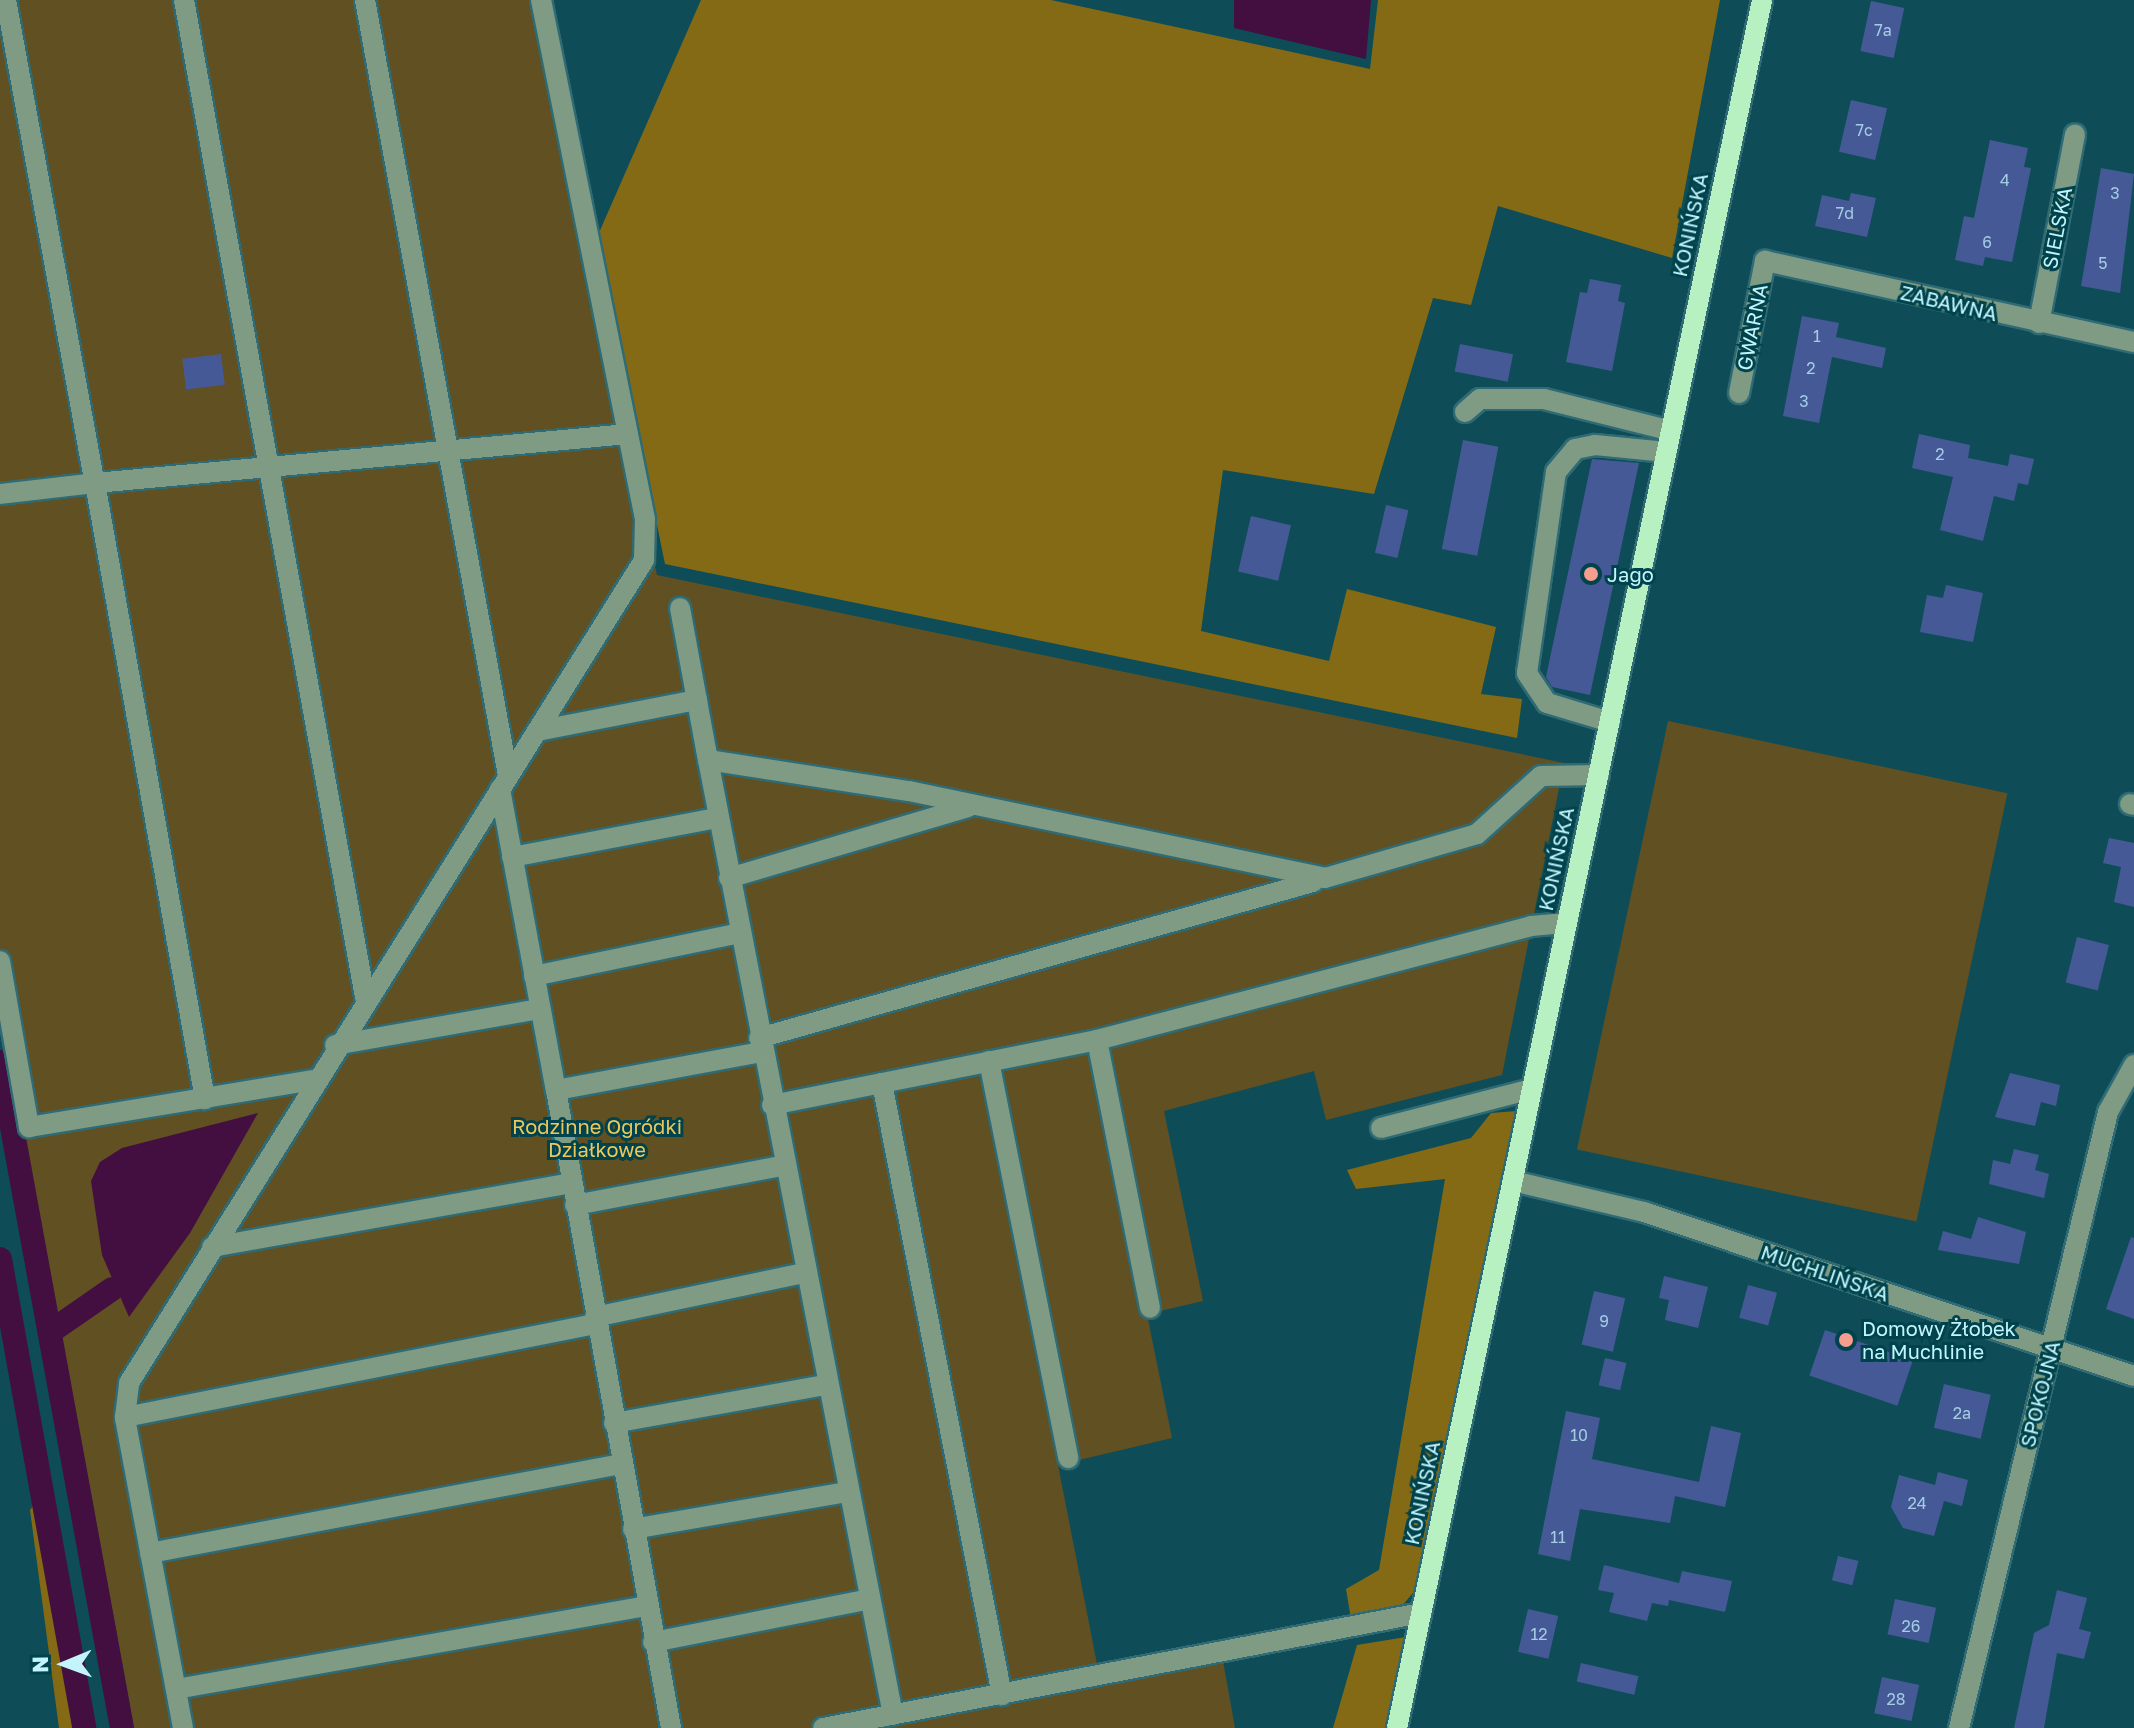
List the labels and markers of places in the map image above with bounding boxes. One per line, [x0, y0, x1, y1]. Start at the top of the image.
place label: Jago [1607, 562, 1654, 586]
marker: Jago [1582, 565, 1600, 583]
place label: Domowy Żłobek na Muchlinie [1862, 1316, 2016, 1363]
marker: Domowy Żłobek na Muchlinie [1837, 1331, 1855, 1349]

